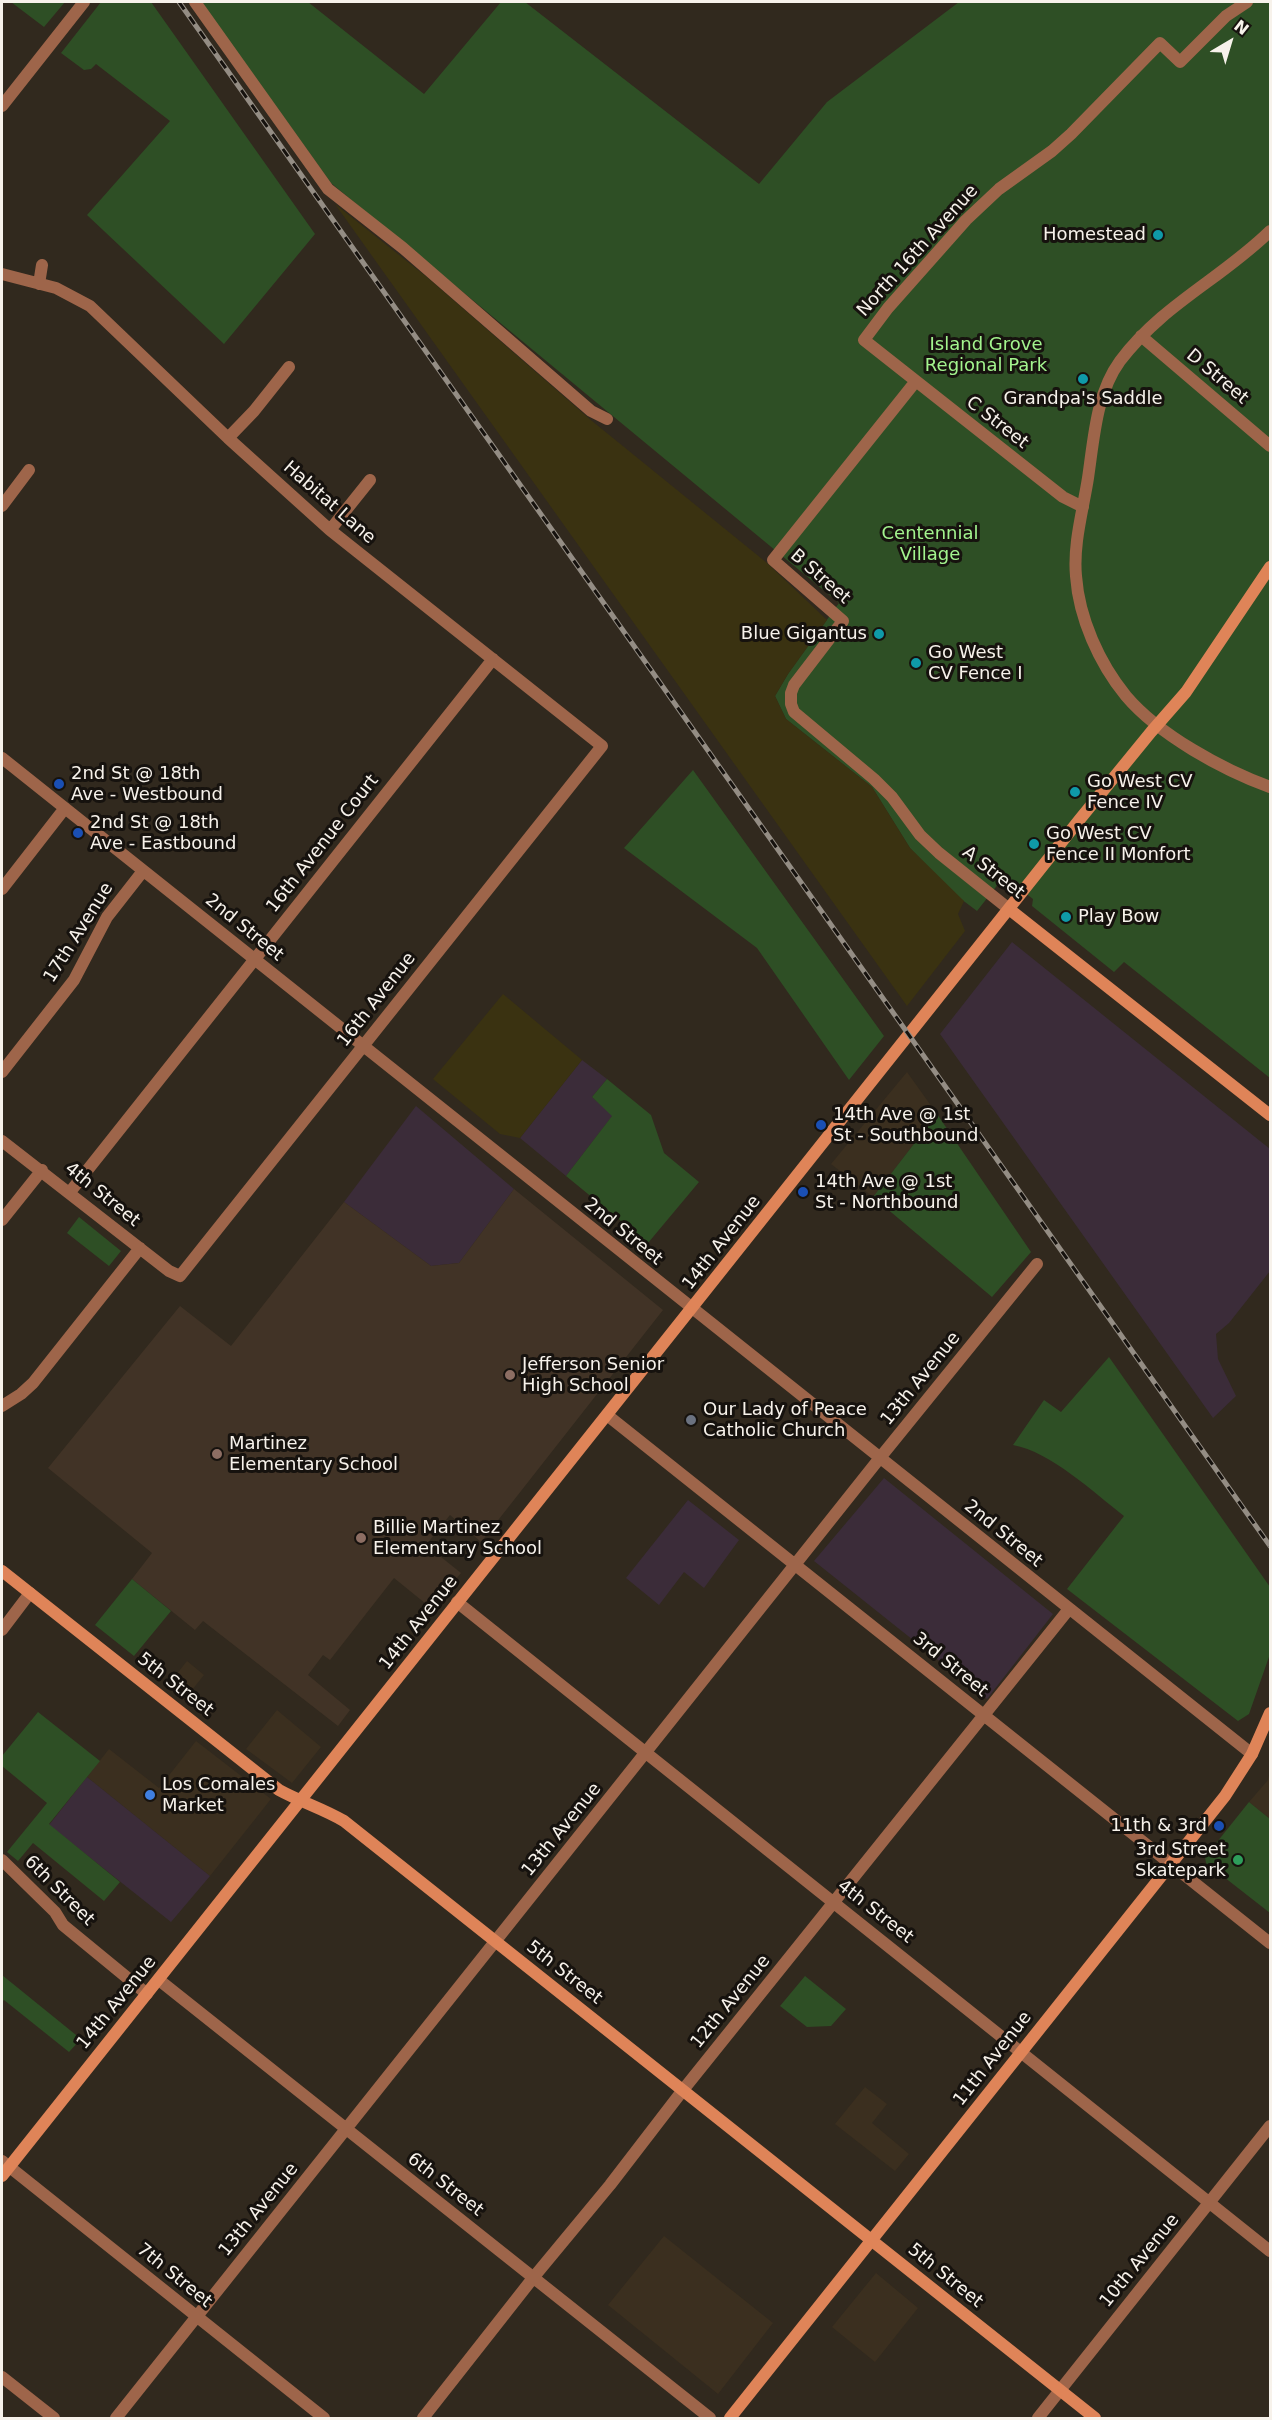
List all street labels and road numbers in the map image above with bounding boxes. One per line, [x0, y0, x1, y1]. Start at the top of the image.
street label: North 16th Avenue [853, 181, 983, 321]
street label: D Street [1182, 345, 1252, 409]
street label: C Street [962, 392, 1032, 454]
street label: Habitat Lane [278, 457, 380, 549]
street label: B Street [785, 545, 855, 609]
street label: 16th Avenue Court [262, 771, 384, 917]
street label: A Street [958, 842, 1028, 904]
street label: 17th Avenue [40, 879, 118, 987]
street label: 2nd Street [200, 890, 288, 966]
street label: 16th Avenue [333, 948, 421, 1052]
street label: 4th Street [60, 1158, 144, 1232]
street label: 14th Avenue [678, 1191, 766, 1295]
street label: 2nd Street [579, 1194, 667, 1270]
street label: 13th Avenue [877, 1328, 965, 1430]
street label: 2nd Street [959, 1496, 1047, 1572]
street label: 14th Avenue [375, 1571, 463, 1675]
street label: 3rd Street [908, 1628, 992, 1702]
street label: 5th Street [133, 1649, 217, 1721]
street label: 13th Avenue [518, 1779, 606, 1881]
street label: 6th Street [19, 1851, 99, 1931]
street label: 4th Street [833, 1876, 917, 1948]
street label: 5th Street [522, 1937, 606, 2009]
street label: 12th Avenue [687, 1951, 775, 2053]
street label: 14th Avenue [73, 1952, 161, 2054]
street label: 11th Avenue [949, 2007, 1037, 2111]
street label: 6th Street [403, 2149, 487, 2221]
street label: 13th Avenue [215, 2159, 303, 2261]
street label: 10th Avenue [1096, 2210, 1184, 2312]
street label: 7th Street [132, 2239, 216, 2313]
street label: 5th Street [903, 2239, 987, 2313]

